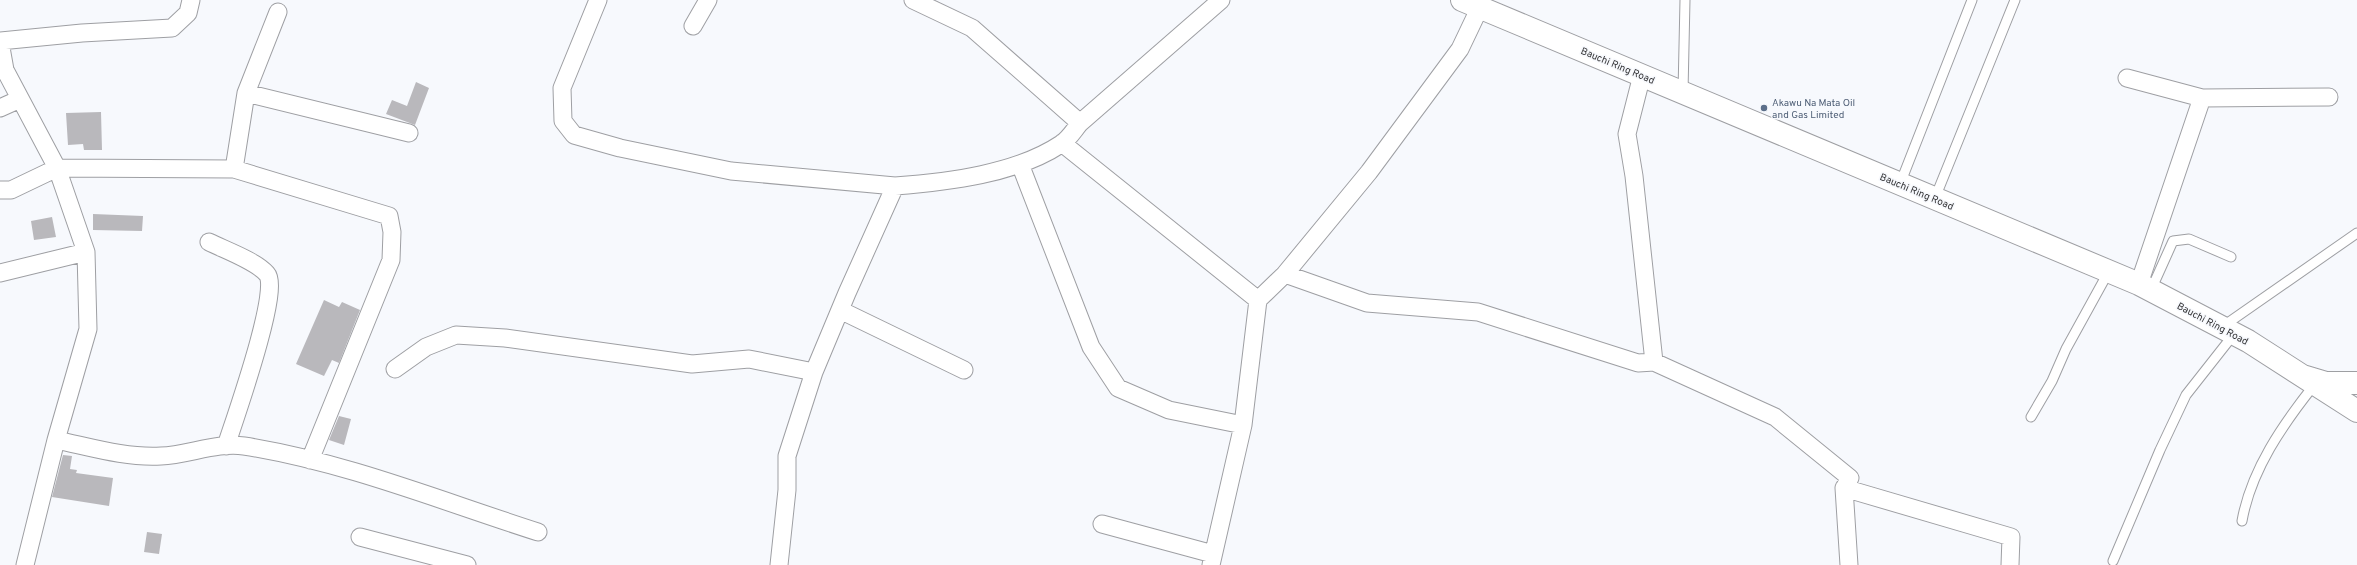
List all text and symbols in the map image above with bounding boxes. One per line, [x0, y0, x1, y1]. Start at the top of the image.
street label: Bauchi Ring Road [1578, 45, 1656, 88]
place label: Akawu Na Mata Oil and Gas Limited [1772, 97, 1855, 122]
marker: Akawu Na Mata Oil and Gas Limited [1759, 103, 1769, 113]
street label: Bauchi Ring Road [1877, 171, 1955, 214]
street label: Bauchi Ring Road [2174, 300, 2250, 349]

